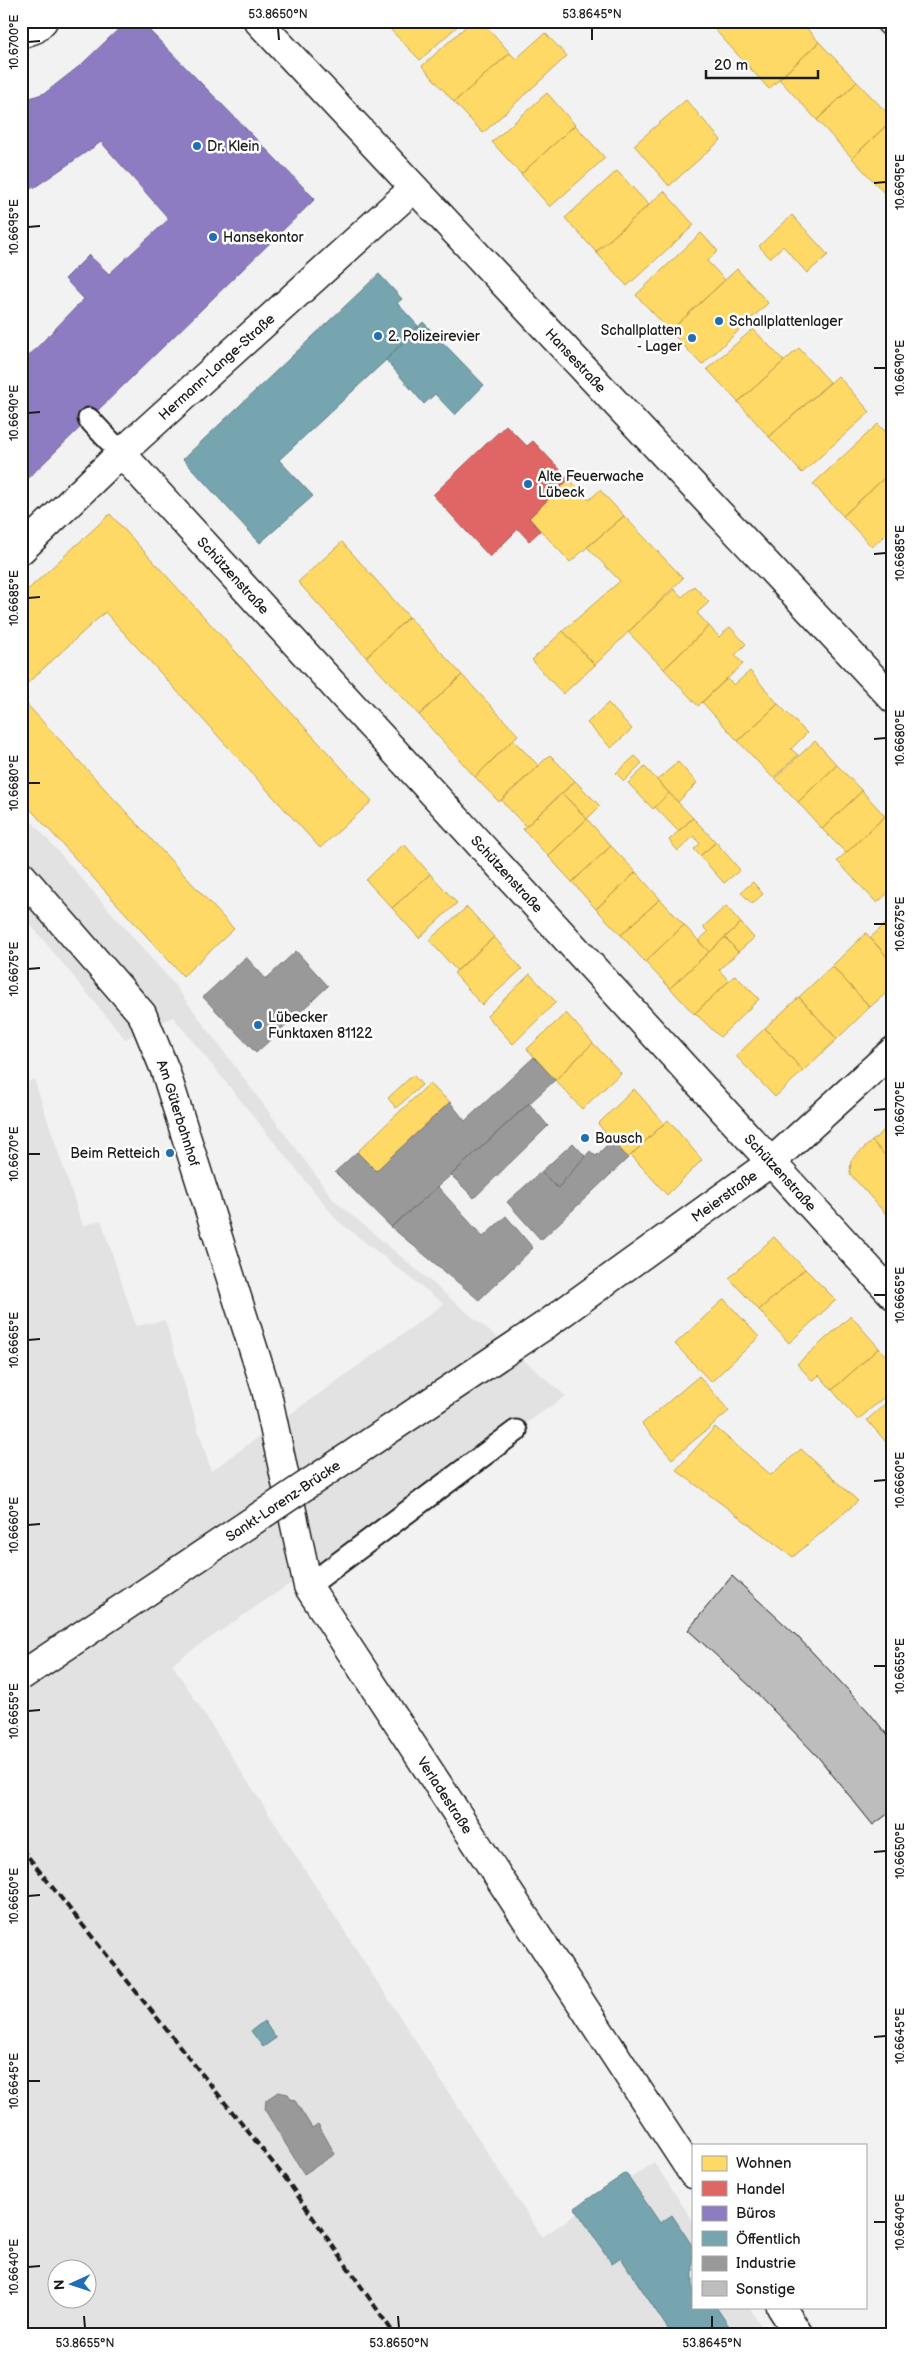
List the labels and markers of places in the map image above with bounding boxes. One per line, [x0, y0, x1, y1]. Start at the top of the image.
place label: Dr. Klein [207, 138, 260, 155]
marker: Dr. Klein [191, 140, 203, 152]
place label: Hansekontor [223, 229, 305, 246]
marker: Hansekontor [207, 231, 219, 243]
place label: Schallplattenlager [729, 313, 844, 330]
marker: Schallplattenlager [713, 315, 725, 327]
place label: Schallplatten - Lager [601, 322, 683, 355]
place label: 2. Polizeirevier [388, 328, 481, 345]
marker: 2. Polizeirevier [372, 330, 384, 342]
marker: Schallplatten - Lager [686, 332, 698, 344]
place label: Alte Feuerwache Lübeck [538, 468, 644, 501]
marker: Alte Feuerwache Lübeck [522, 478, 534, 490]
place label: Lübecker Funktaxen 81122 [268, 1009, 373, 1042]
marker: Lübecker Funktaxen 81122 [252, 1019, 264, 1031]
place label: Bausch [595, 1130, 643, 1147]
marker: Bausch [579, 1132, 591, 1144]
place label: Beim Retteich [70, 1145, 160, 1162]
marker: Beim Retteich [164, 1147, 176, 1159]

